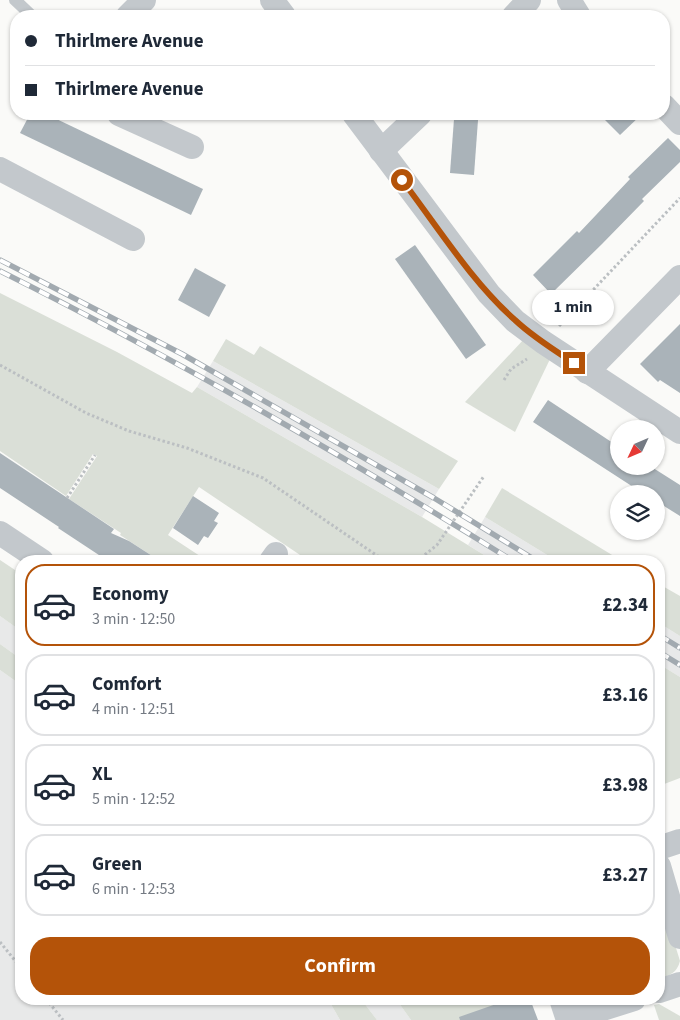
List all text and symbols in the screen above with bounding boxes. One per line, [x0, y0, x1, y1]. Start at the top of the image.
text: Thirlmere Avenue [55, 28, 204, 55]
text: Thirlmere Avenue [55, 76, 204, 103]
route start [391, 169, 413, 191]
callout: 1 min [533, 290, 615, 326]
text: 1 min [554, 296, 592, 318]
route end [563, 352, 585, 374]
north arrow [610, 420, 665, 475]
map controls [610, 420, 665, 540]
button: layers [610, 485, 665, 540]
text: Economy [92, 581, 169, 608]
icon: car [32, 583, 77, 628]
text: £2.34 [602, 592, 648, 619]
text: 3 min · 12:50 [92, 608, 175, 630]
text: Comfort [92, 671, 162, 698]
icon: car [32, 673, 77, 718]
text: £3.16 [602, 682, 648, 709]
text: 4 min · 12:51 [92, 698, 175, 720]
text: XL [92, 761, 113, 788]
icon: car [32, 763, 77, 808]
text: £3.98 [602, 772, 648, 799]
text: 5 min · 12:52 [92, 788, 175, 810]
text: Green [92, 851, 142, 878]
icon: car [32, 853, 77, 898]
text: £3.27 [602, 862, 648, 889]
text: 6 min · 12:53 [92, 878, 175, 900]
button: Confirm [30, 937, 650, 995]

